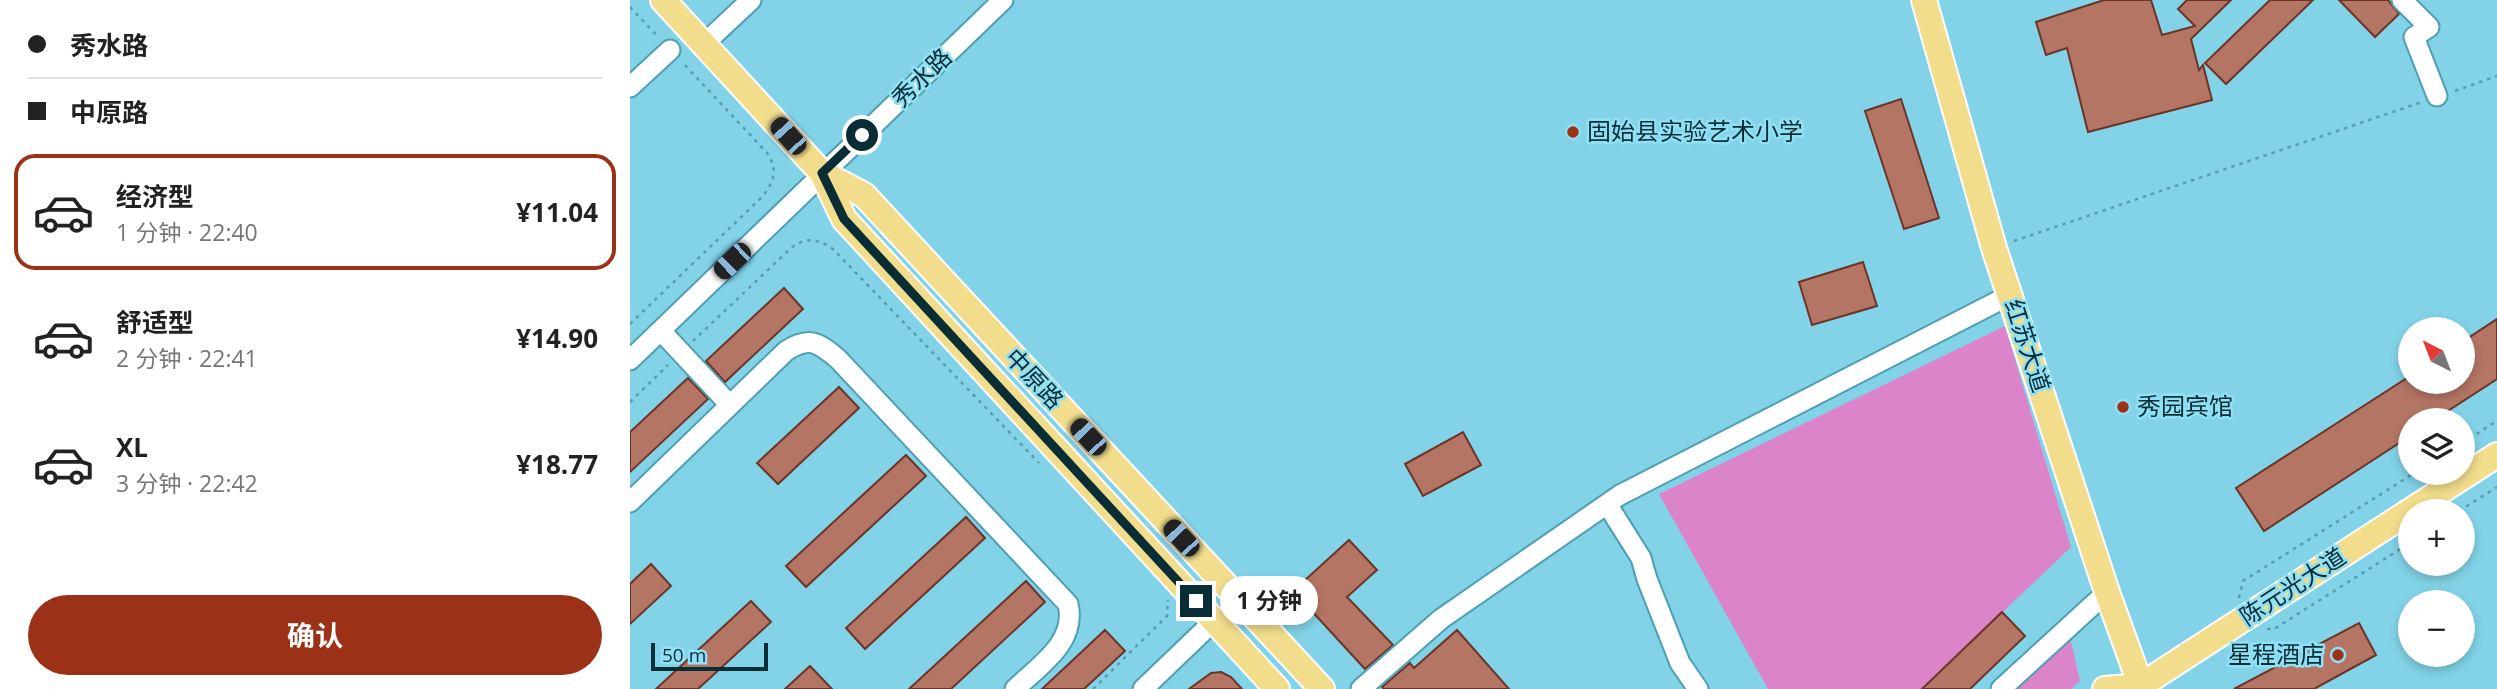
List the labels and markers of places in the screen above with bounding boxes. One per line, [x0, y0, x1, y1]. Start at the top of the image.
place label: 固始县实验艺术小学 [1587, 114, 1803, 147]
marker: 固始县实验艺术小学 [1565, 124, 1581, 140]
place label: 秀园宾馆 [2137, 389, 2233, 422]
marker: 秀园宾馆 [2115, 399, 2131, 415]
place label: 星程酒店 [2228, 637, 2324, 670]
marker: 星程酒店 [2330, 647, 2346, 663]

